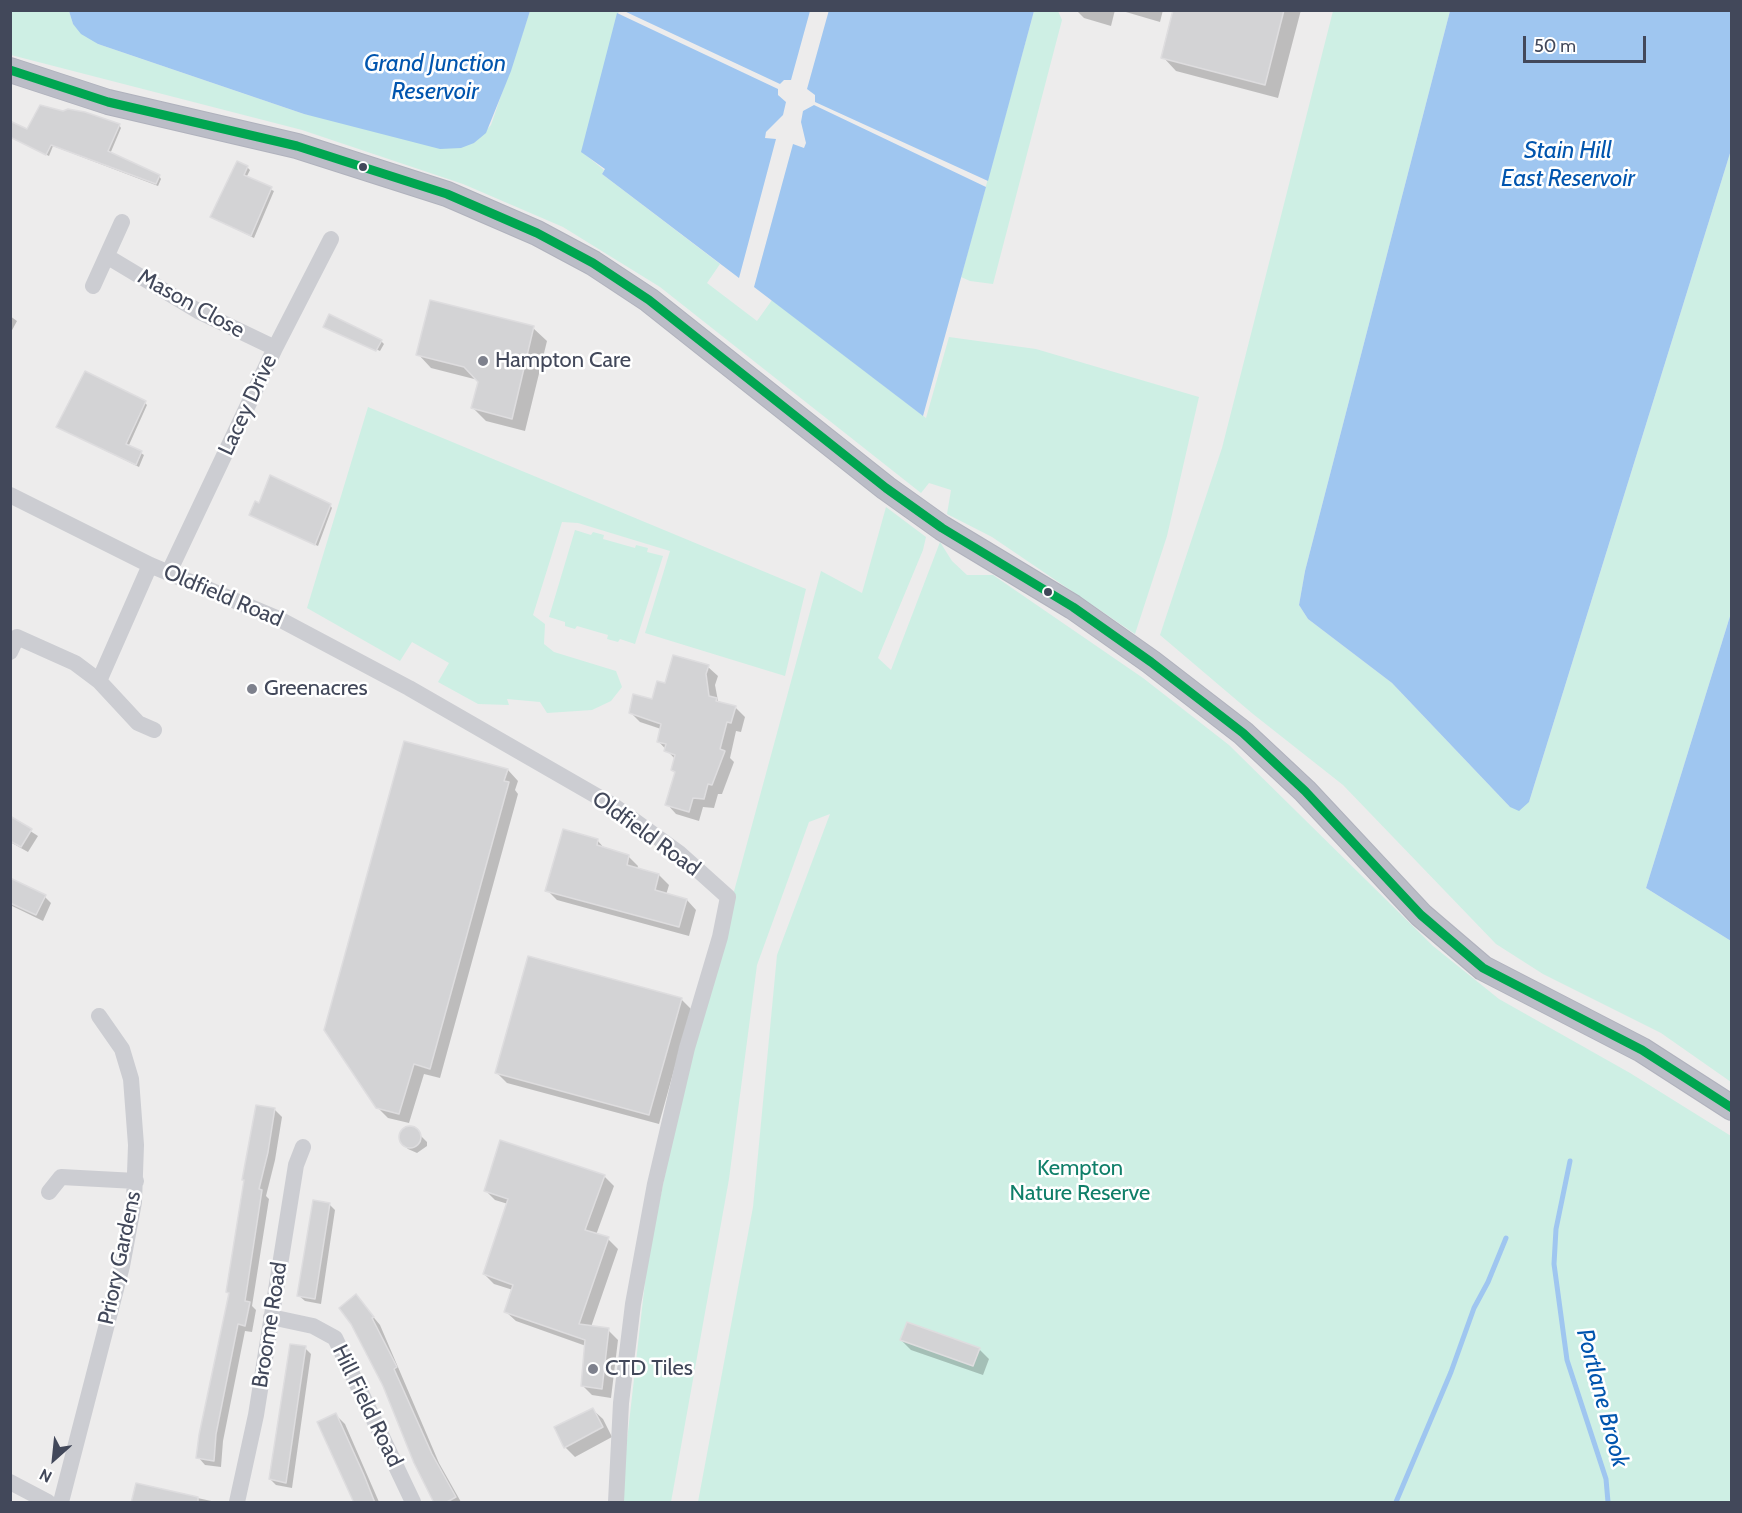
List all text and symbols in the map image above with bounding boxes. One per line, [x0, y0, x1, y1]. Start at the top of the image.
scale bar [1526, 24, 1649, 62]
text: 50 m [1534, 35, 1576, 57]
water label: Grand Junction Reservoir [364, 50, 506, 106]
water label: Stain Hill East Reservoir [1501, 137, 1635, 193]
unlabelled marker [357, 161, 369, 173]
street label: Mason Close [133, 264, 249, 344]
place label: Hampton Care [495, 348, 631, 374]
street label: Lacey Drive [213, 350, 283, 460]
marker: Hampton Care [476, 354, 490, 368]
street label: Oldfield Road [159, 559, 287, 633]
unlabelled marker [1042, 586, 1054, 598]
place label: Greenacres [264, 676, 368, 702]
marker: Greenacres [245, 682, 259, 696]
street label: Oldfield Road [587, 786, 705, 882]
park label: Kempton Nature Reserve [1010, 1156, 1150, 1208]
street label: Priory Gardens [93, 1189, 147, 1327]
street label: Broome Road [247, 1260, 293, 1390]
water label: Portlane Brook [1570, 1326, 1634, 1470]
street label: Hill Field Road [326, 1341, 408, 1471]
place label: CTD Tiles [605, 1356, 693, 1382]
marker: CTD Tiles [586, 1362, 600, 1376]
north arrow [24, 1429, 84, 1489]
text: N [36, 1464, 55, 1487]

